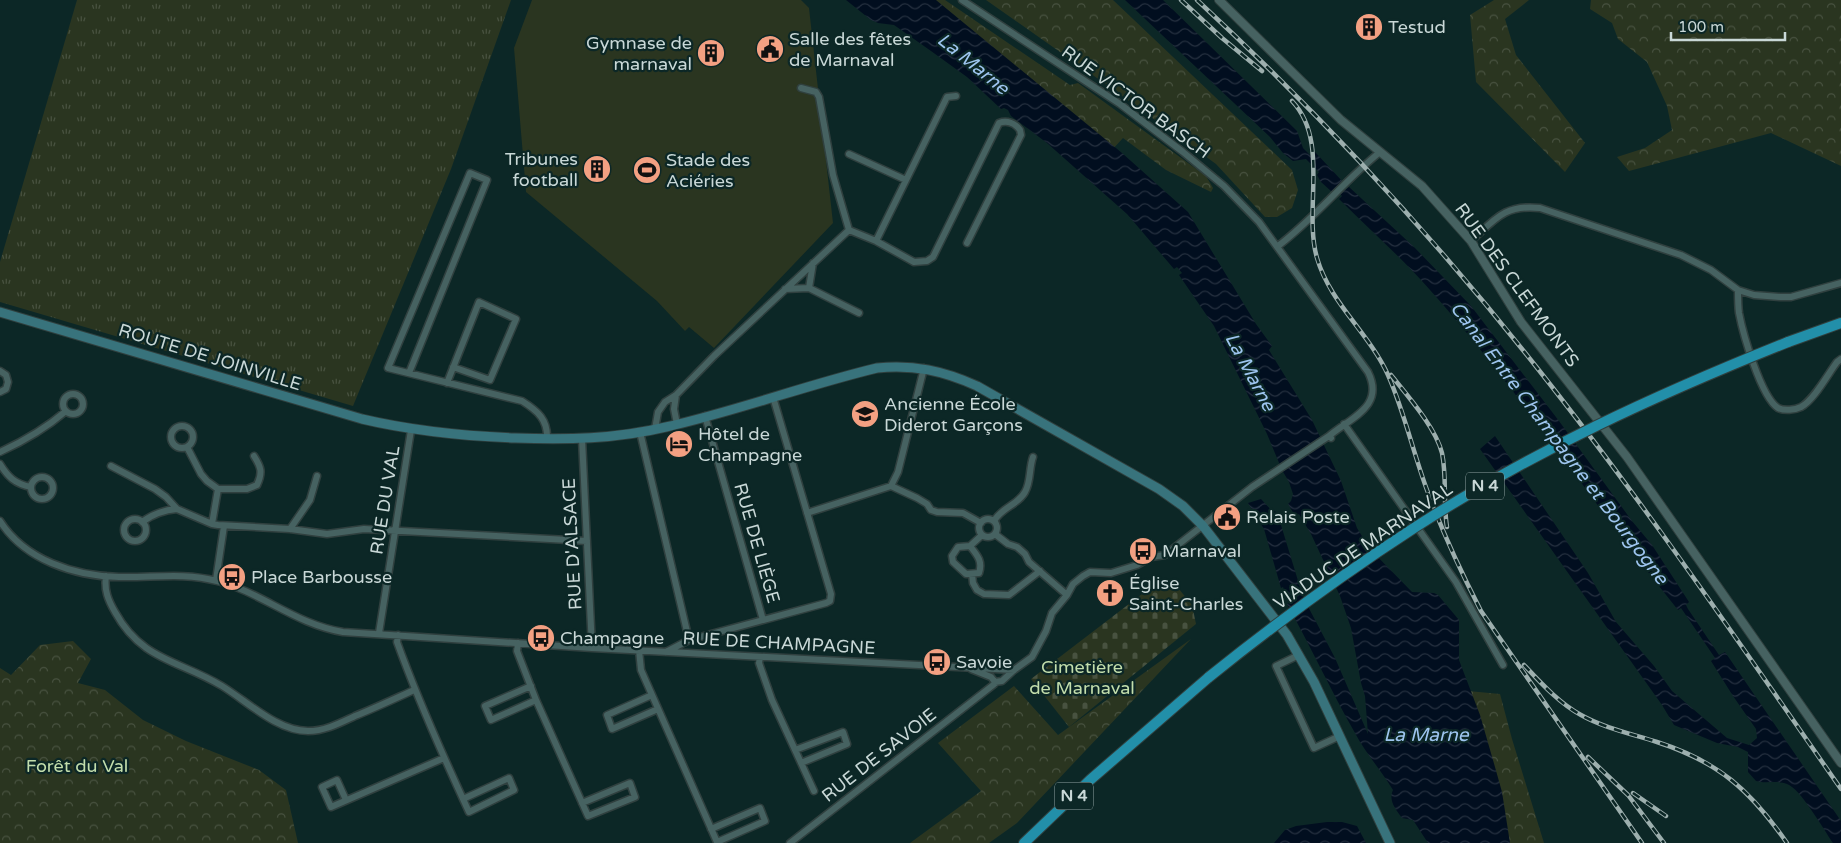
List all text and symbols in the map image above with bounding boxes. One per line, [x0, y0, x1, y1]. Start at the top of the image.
scale bar [1671, 10, 1785, 42]
building icon: Testud [1354, 12, 1384, 42]
place label: Testud [1388, 16, 1446, 38]
text: 100 m [1678, 18, 1724, 36]
place label: Salle des fêtes de Marnaval [789, 28, 911, 71]
water label: La Marne [933, 29, 1014, 100]
place label: Gymnase de marnaval [586, 32, 692, 75]
public building icon: Salle des fêtes de Marnaval [755, 34, 785, 64]
building icon: Gymnase de marnaval [696, 38, 726, 68]
street label: RUE VICTOR BASCH [1057, 41, 1215, 163]
place label: Tribunes football [505, 148, 578, 191]
place label: Stade des Aciéries [666, 149, 750, 192]
building icon: Tribunes football [582, 154, 612, 184]
sports icon: Stade des Aciéries [632, 155, 662, 185]
street label: RUE DES CLEFMONTS [1450, 199, 1584, 371]
water label: Canal Entre Champagne et Bourgogne [1446, 297, 1673, 590]
street label: ROUTE DE JOINVILLE [116, 319, 304, 395]
water label: La Marne [1220, 329, 1280, 416]
place label: Ancienne École Diderot Garçons [884, 393, 1023, 436]
school or university icon: Ancienne École Diderot Garçons [850, 399, 880, 429]
place label: Hôtel de Champagne [698, 423, 802, 466]
hotel icon: Hôtel de Champagne [664, 429, 694, 459]
street label: RUE DU VAL [366, 443, 405, 556]
road number: N 4 [1466, 472, 1504, 500]
street label: RUE D'ALSACE [558, 477, 586, 611]
street label: VIADUC DE MARNAVAL [1269, 477, 1457, 614]
street label: RUE DE LIÈGE [729, 480, 785, 606]
public building icon: Relais Poste [1212, 502, 1242, 532]
place label: Relais Poste [1246, 506, 1350, 528]
bus stop icon: Marnaval [1128, 536, 1158, 566]
place label: Marnaval [1162, 540, 1241, 562]
bus stop icon: Place Barbousse [217, 562, 247, 592]
place label: Place Barbousse [251, 566, 392, 588]
place label: Église Saint-Charles [1129, 572, 1243, 615]
church icon: Église Saint-Charles [1095, 578, 1125, 608]
bus stop icon: Champagne [526, 623, 556, 653]
place label: Champagne [560, 627, 664, 649]
street label: RUE DE CHAMPAGNE [682, 627, 876, 659]
bus stop icon: Savoie [922, 647, 952, 677]
place label: Savoie [956, 651, 1012, 673]
park label: Cimetière de Marnaval [1029, 656, 1135, 699]
street label: RUE DE SAVOIE [817, 703, 941, 807]
water label: La Marne [1383, 724, 1470, 746]
park label: Forêt du Val [26, 755, 128, 777]
road number: N 4 [1055, 782, 1093, 809]

